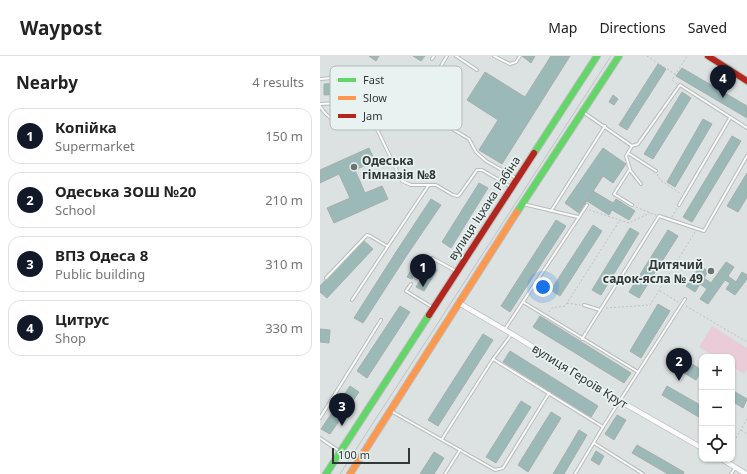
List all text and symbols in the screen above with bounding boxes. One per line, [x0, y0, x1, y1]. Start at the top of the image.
text: Waypost [20, 15, 102, 41]
text: Map [548, 18, 577, 37]
text: Directions [599, 18, 666, 37]
text: Saved [688, 18, 727, 37]
pin: 4 [710, 65, 736, 98]
legend [330, 66, 462, 130]
text: Nearby [16, 71, 78, 94]
text: Fast [363, 72, 384, 87]
text: 4 results [252, 73, 304, 91]
text: Slow [363, 90, 387, 105]
text: Jam [362, 108, 382, 123]
text: Копійка [55, 117, 117, 137]
text: 1 [26, 127, 34, 145]
text: 150 m [265, 127, 303, 145]
text: Supermarket [55, 137, 135, 155]
place label: Одеська гімназія №8 [362, 152, 436, 183]
street label: вулиця Іцхака Рабіна [444, 153, 524, 263]
marker: Одеська гімназія №8 [349, 162, 359, 172]
text: Одеська ЗОШ №20 [55, 181, 196, 201]
text: 2 [26, 191, 34, 209]
text: 210 m [265, 191, 303, 209]
text: School [55, 201, 96, 219]
text: ВПЗ Одеса 8 [55, 245, 148, 265]
pin: 1 [410, 254, 436, 287]
text: 3 [26, 255, 34, 273]
text: 310 m [265, 255, 303, 273]
place label: Дитячий садок-ясла № 49 [603, 256, 703, 287]
text: Public building [55, 265, 145, 283]
marker: Дитячий садок-ясла № 49 [706, 266, 716, 276]
your location [533, 277, 553, 297]
text: Цитрус [55, 309, 109, 329]
text: 4 [26, 319, 34, 337]
text: 330 m [265, 319, 303, 337]
text: Shop [55, 329, 86, 347]
street label: вулиця Героїв Крут [529, 340, 631, 413]
pin: 2 [666, 348, 692, 381]
map controls [699, 354, 735, 462]
button: + [699, 354, 735, 390]
button: − [699, 390, 735, 426]
pin: 3 [329, 393, 355, 426]
button: locate [699, 426, 735, 462]
scale bar [332, 446, 410, 465]
text: 100 m [338, 447, 370, 462]

